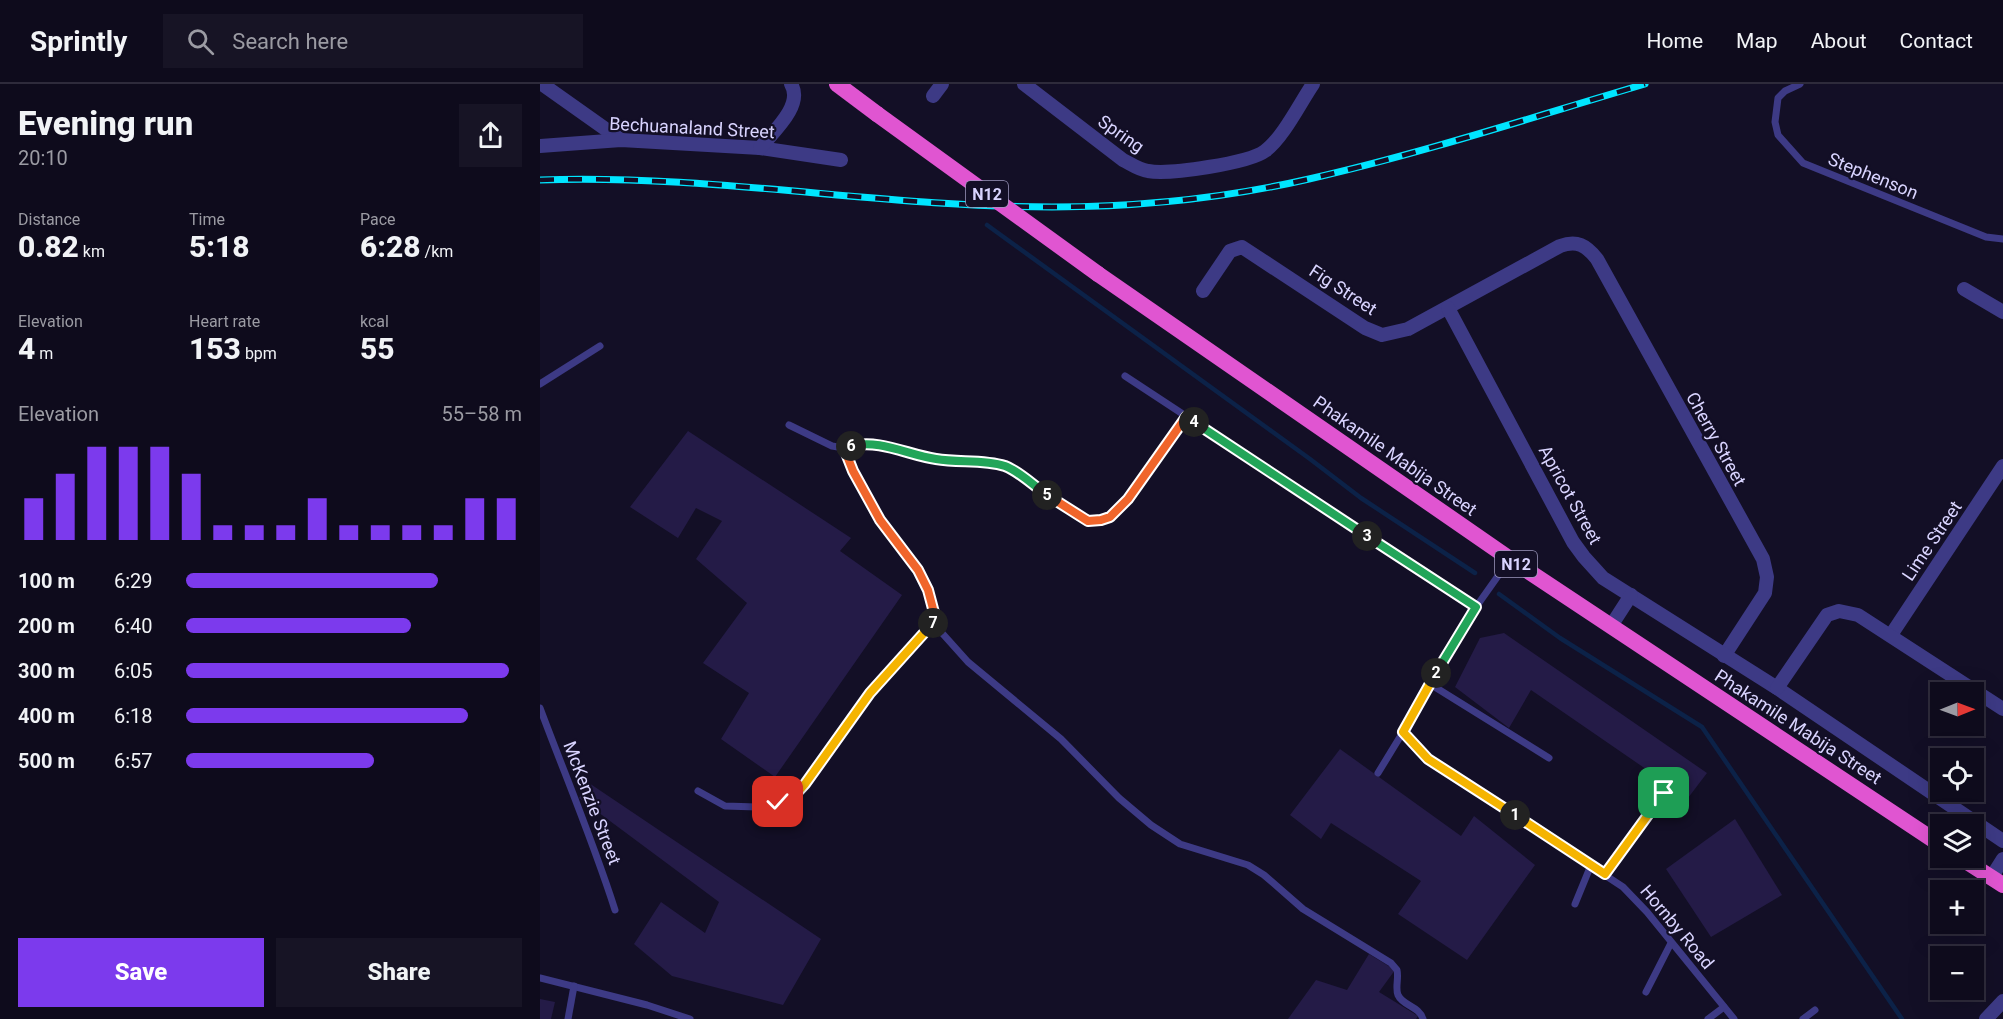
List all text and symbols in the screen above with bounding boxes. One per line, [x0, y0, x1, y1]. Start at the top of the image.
search box [163, 14, 583, 68]
text: Sprintly [30, 25, 127, 58]
icon: search [184, 25, 217, 58]
text: Search here [232, 29, 348, 54]
text: Home [1647, 29, 1703, 53]
text: Map [1736, 29, 1778, 53]
text: About [1811, 29, 1867, 53]
text: Contact [1900, 29, 1973, 53]
text: Evening run [18, 104, 193, 143]
button: share [459, 104, 522, 167]
street label: Spring [1094, 110, 1148, 157]
street label: Bechuanaland Street [609, 113, 775, 142]
text: 20:10 [18, 146, 68, 170]
street label: Stephenson [1825, 148, 1921, 203]
road number: N12 [966, 181, 1008, 207]
text: Distance [18, 210, 80, 229]
text: Time [189, 210, 225, 229]
text: Pace [360, 210, 396, 229]
text: 0.82 [18, 229, 79, 264]
text: 5:18 [189, 229, 250, 264]
text: 6:28 [360, 229, 421, 264]
text: km [79, 242, 105, 261]
text: /km [421, 242, 453, 261]
street label: Fig Street [1306, 260, 1381, 319]
text: Elevation [18, 312, 83, 331]
text: Heart rate [189, 312, 260, 331]
text: kcal [360, 312, 389, 331]
text: 4 [18, 331, 35, 366]
text: 153 [189, 331, 241, 366]
text: 55 [360, 331, 395, 366]
text: m [35, 344, 53, 363]
text: bpm [241, 344, 277, 363]
street label: Cherry Street [1682, 388, 1751, 489]
street label: Phakamile Mabija Street [1310, 391, 1481, 520]
text: Elevation [18, 402, 99, 426]
text: 55–58 m [441, 402, 522, 426]
pin: 4 [1179, 407, 1209, 437]
text: 4 [1189, 412, 1199, 431]
pin: 6 [836, 431, 866, 461]
text: 6 [846, 436, 856, 455]
street label: Apricot Street [1535, 442, 1606, 548]
pin: 5 [1032, 480, 1062, 510]
text: 5 [1042, 485, 1052, 504]
street label: Lime Street [1897, 497, 1966, 584]
pin: 3 [1352, 521, 1382, 551]
text: 3 [1362, 526, 1372, 545]
road number: N12 [1495, 551, 1537, 577]
text: 100 m [18, 569, 75, 593]
text: 6:29 [114, 569, 153, 593]
pin: 7 [918, 608, 948, 638]
text: 7 [928, 613, 938, 632]
text: 200 m [18, 614, 75, 638]
text: 6:40 [114, 614, 153, 638]
pin: 2 [1421, 658, 1451, 688]
text: 300 m [18, 659, 75, 683]
text: 6:05 [114, 659, 153, 683]
text: 2 [1431, 663, 1441, 682]
street label: Phakamile Mabija Street [1711, 665, 1886, 788]
north arrow [1930, 682, 1984, 736]
map controls [1930, 682, 1984, 1000]
text: 400 m [18, 704, 75, 728]
text: 6:18 [114, 704, 153, 728]
street label: McKenzie Street [559, 738, 626, 868]
button: locate [1930, 748, 1984, 802]
text: 500 m [18, 749, 75, 773]
text: 6:57 [114, 749, 153, 773]
pin [1638, 767, 1689, 818]
pin [752, 776, 803, 827]
icon: arrive [1647, 776, 1680, 809]
icon: check [761, 785, 794, 818]
pin: 1 [1500, 800, 1530, 830]
text: 1 [1510, 805, 1520, 824]
button: layers [1930, 814, 1984, 868]
street label: Hornby Road [1636, 880, 1719, 973]
button: + [1930, 880, 1984, 934]
button: Save [18, 938, 264, 1007]
button: Share [276, 938, 522, 1007]
button: − [1930, 946, 1984, 1000]

